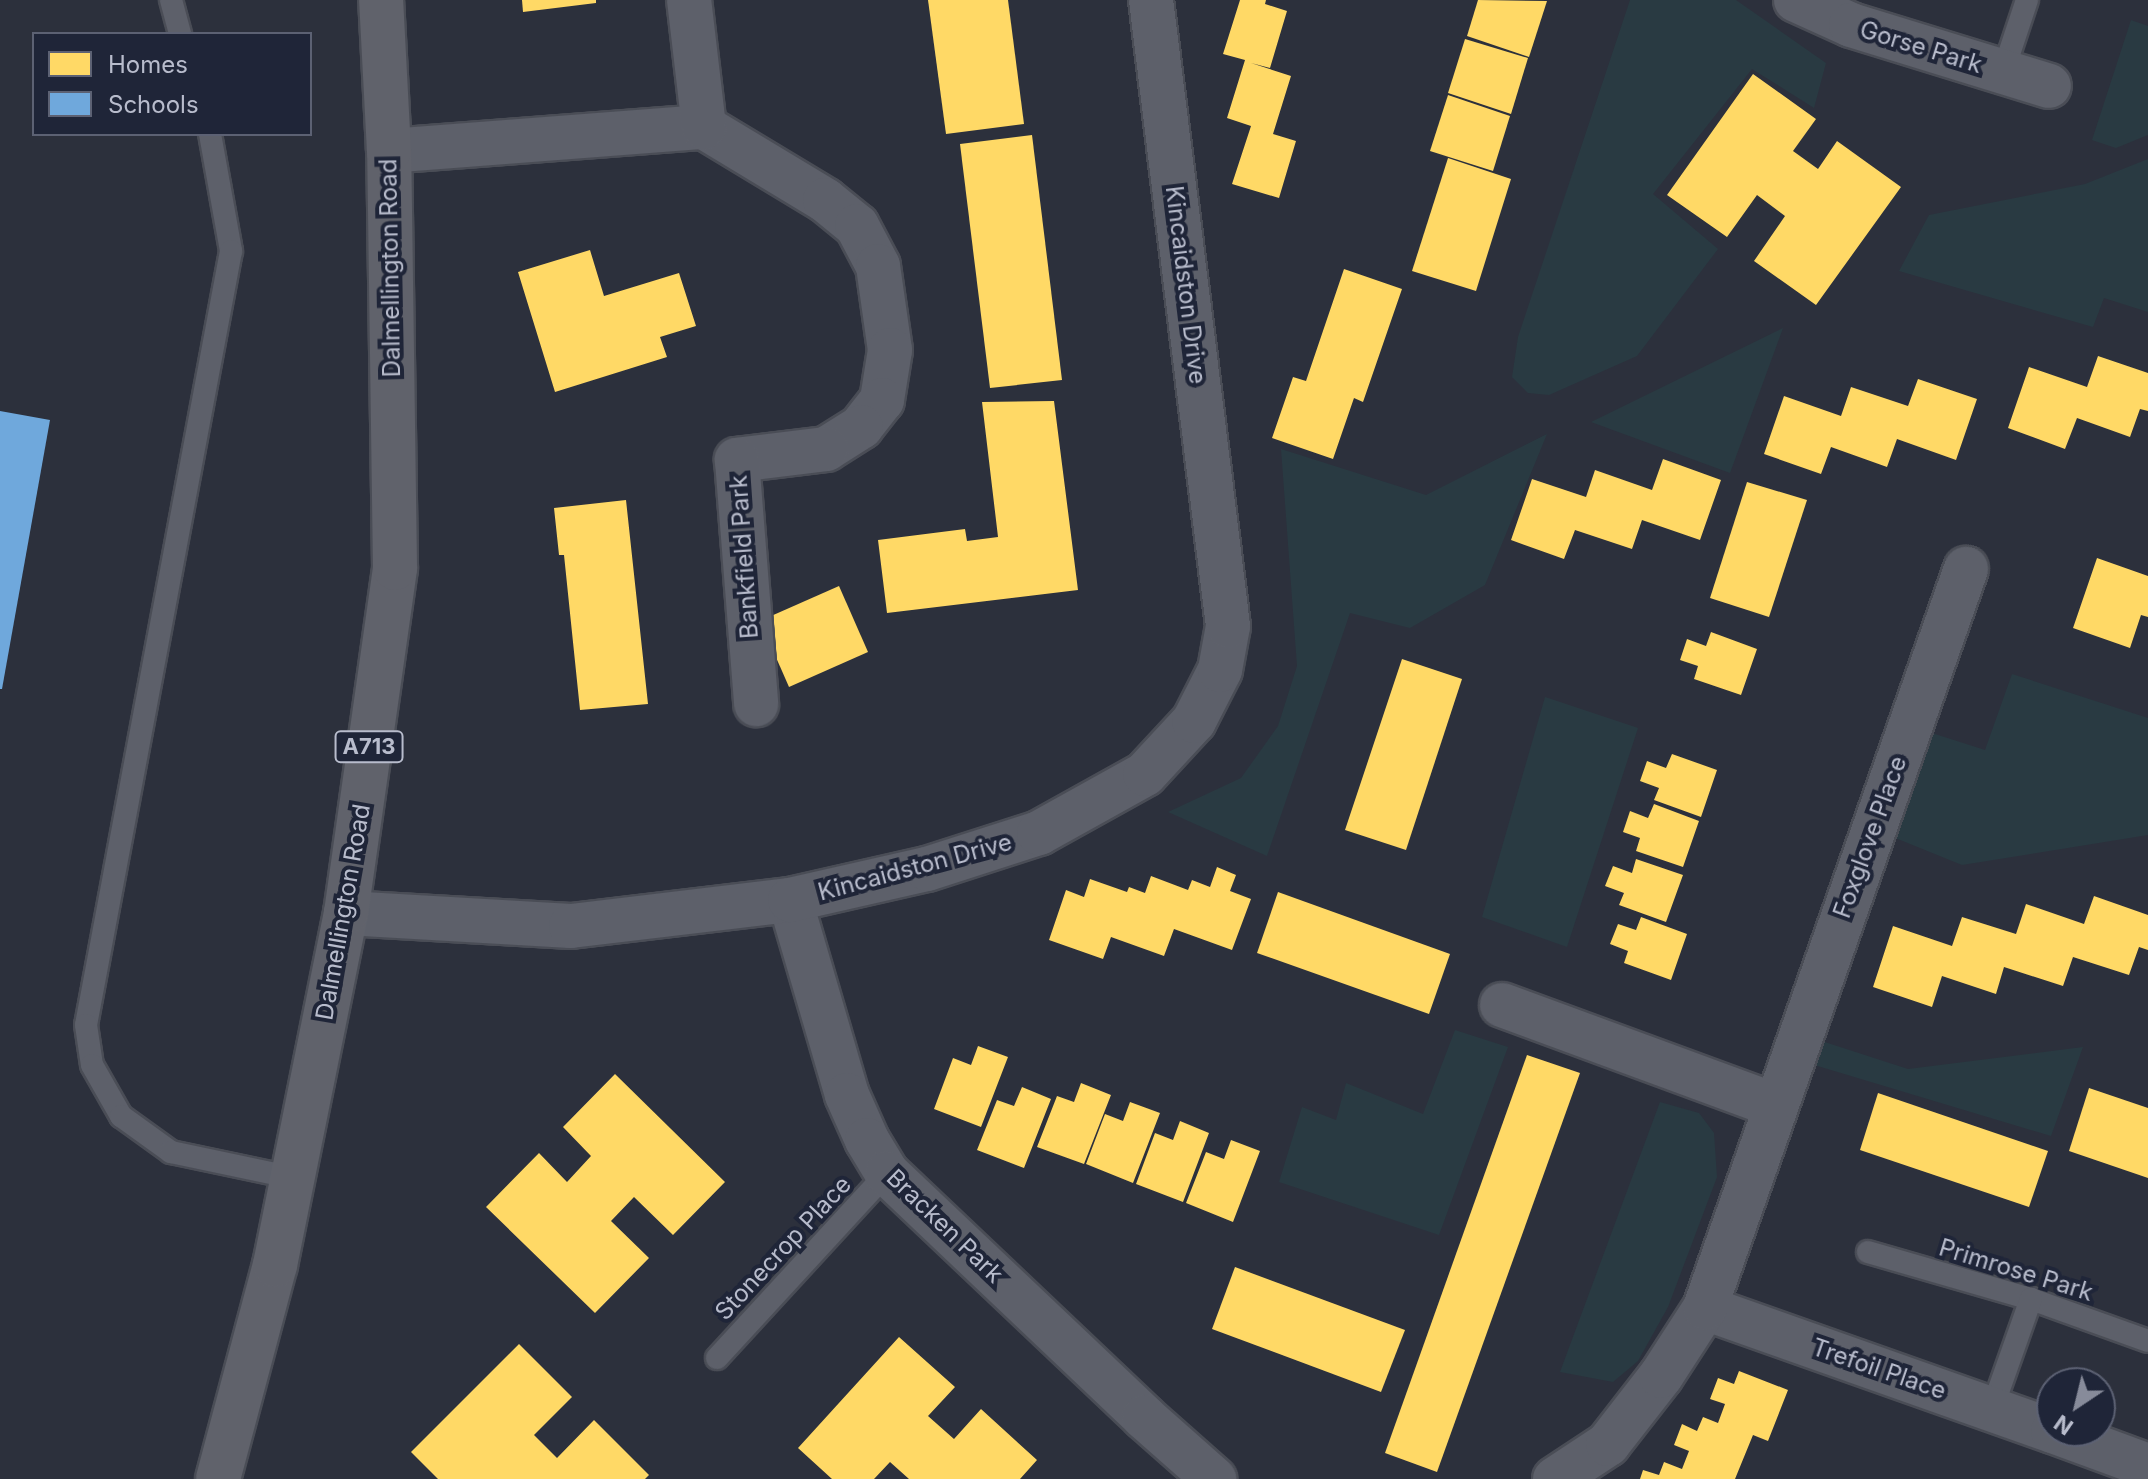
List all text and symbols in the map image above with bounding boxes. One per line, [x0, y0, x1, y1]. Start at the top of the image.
street label: Gorse Park [1856, 15, 1986, 79]
legend [32, 32, 312, 136]
text: Homes [108, 50, 188, 79]
text: Schools [108, 90, 199, 119]
street label: Dalmellington Road [374, 158, 406, 378]
street label: Kincaidston Drive [1160, 184, 1212, 386]
street label: Bankfield Park [724, 474, 764, 640]
road number: A713 [333, 729, 405, 765]
street label: Foxglove Place [1827, 752, 1913, 922]
street label: Dalmellington Road [310, 802, 376, 1022]
street label: Kincaidston Drive [815, 827, 1015, 907]
street label: Bracken Park [881, 1163, 1009, 1289]
street label: Stonecrop Place [709, 1170, 857, 1326]
street label: Primrose Park [1936, 1233, 2096, 1307]
street label: Trefoil Place [1808, 1333, 1950, 1405]
north arrow [2036, 1367, 2116, 1447]
text: N [2049, 1410, 2078, 1440]

